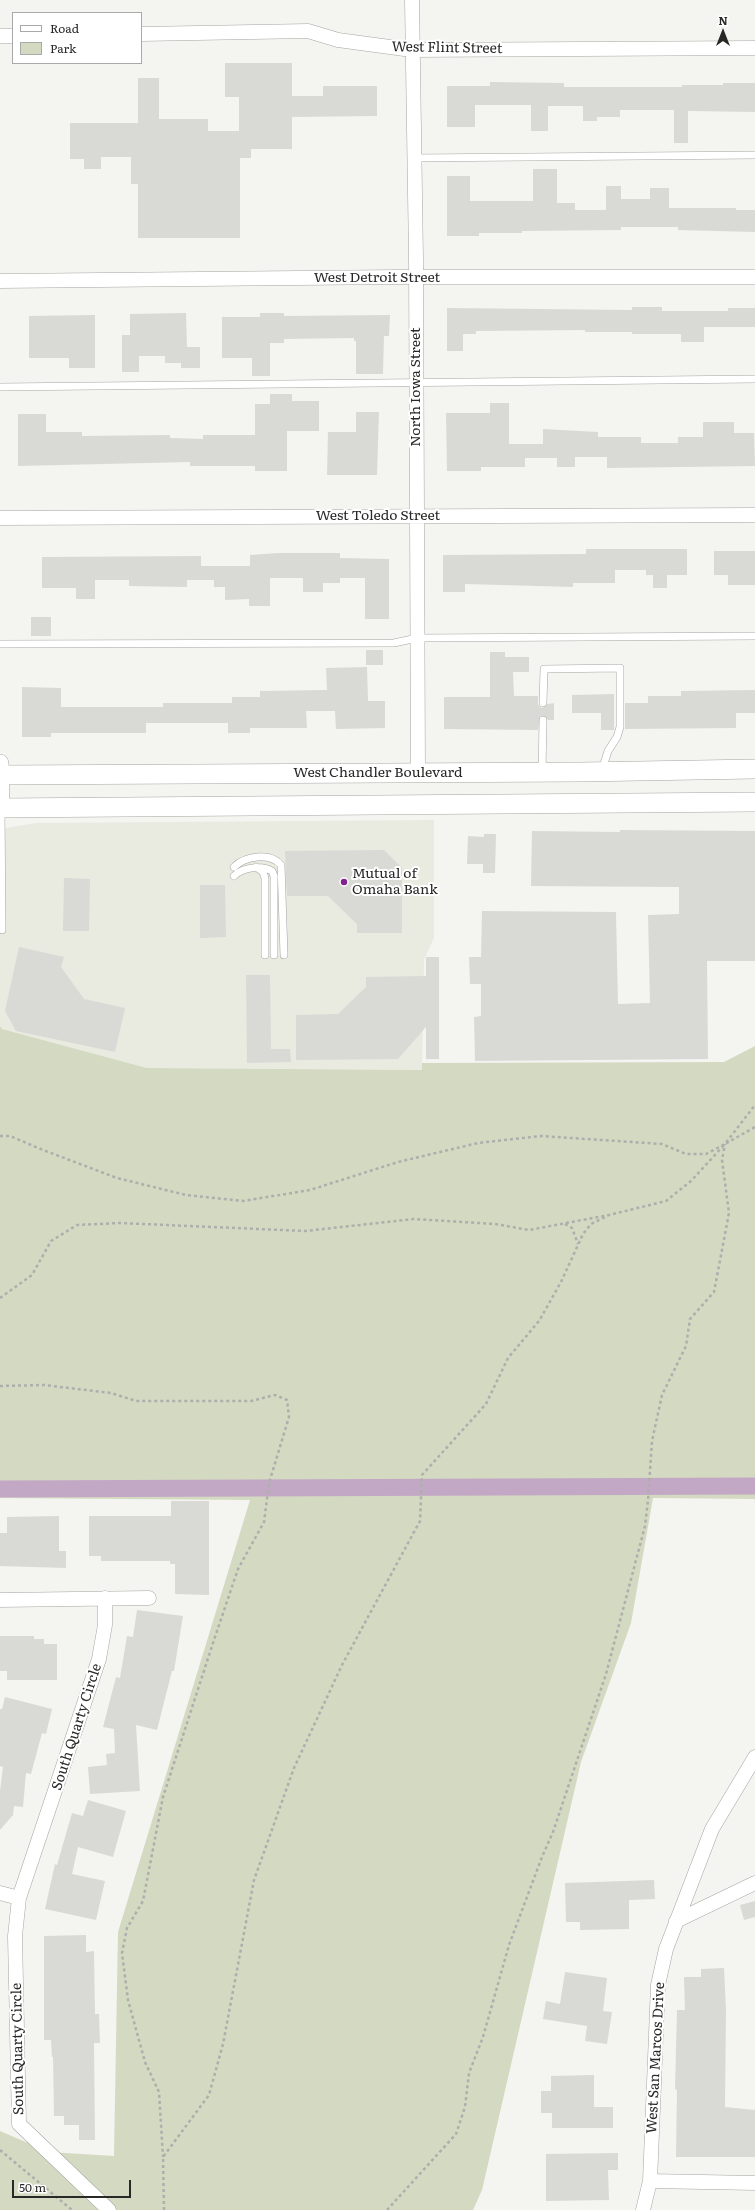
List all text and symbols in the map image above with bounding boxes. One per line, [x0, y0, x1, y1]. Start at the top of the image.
legend [12, 12, 142, 64]
north arrow [703, 12, 743, 52]
text: N [718, 12, 728, 28]
text: Road [50, 19, 79, 37]
text: Park [50, 39, 76, 57]
street label: West Flint Street [391, 39, 503, 57]
street label: West Detroit Street [314, 270, 440, 286]
street label: North Iowa Street [408, 327, 424, 447]
street label: West Toledo Street [316, 508, 440, 524]
street label: West Chandler Boulevard [293, 765, 463, 781]
place label: Mutual of Omaha Bank [352, 866, 438, 898]
marker: Mutual of Omaha Bank [339, 877, 349, 887]
street label: South Quarty Circle [49, 1661, 105, 1793]
street label: West San Marcos Drive [644, 1982, 668, 2134]
street label: South Quarty Circle [8, 1983, 28, 2115]
scale bar [14, 2172, 133, 2198]
text: 50 m [19, 2178, 46, 2196]

